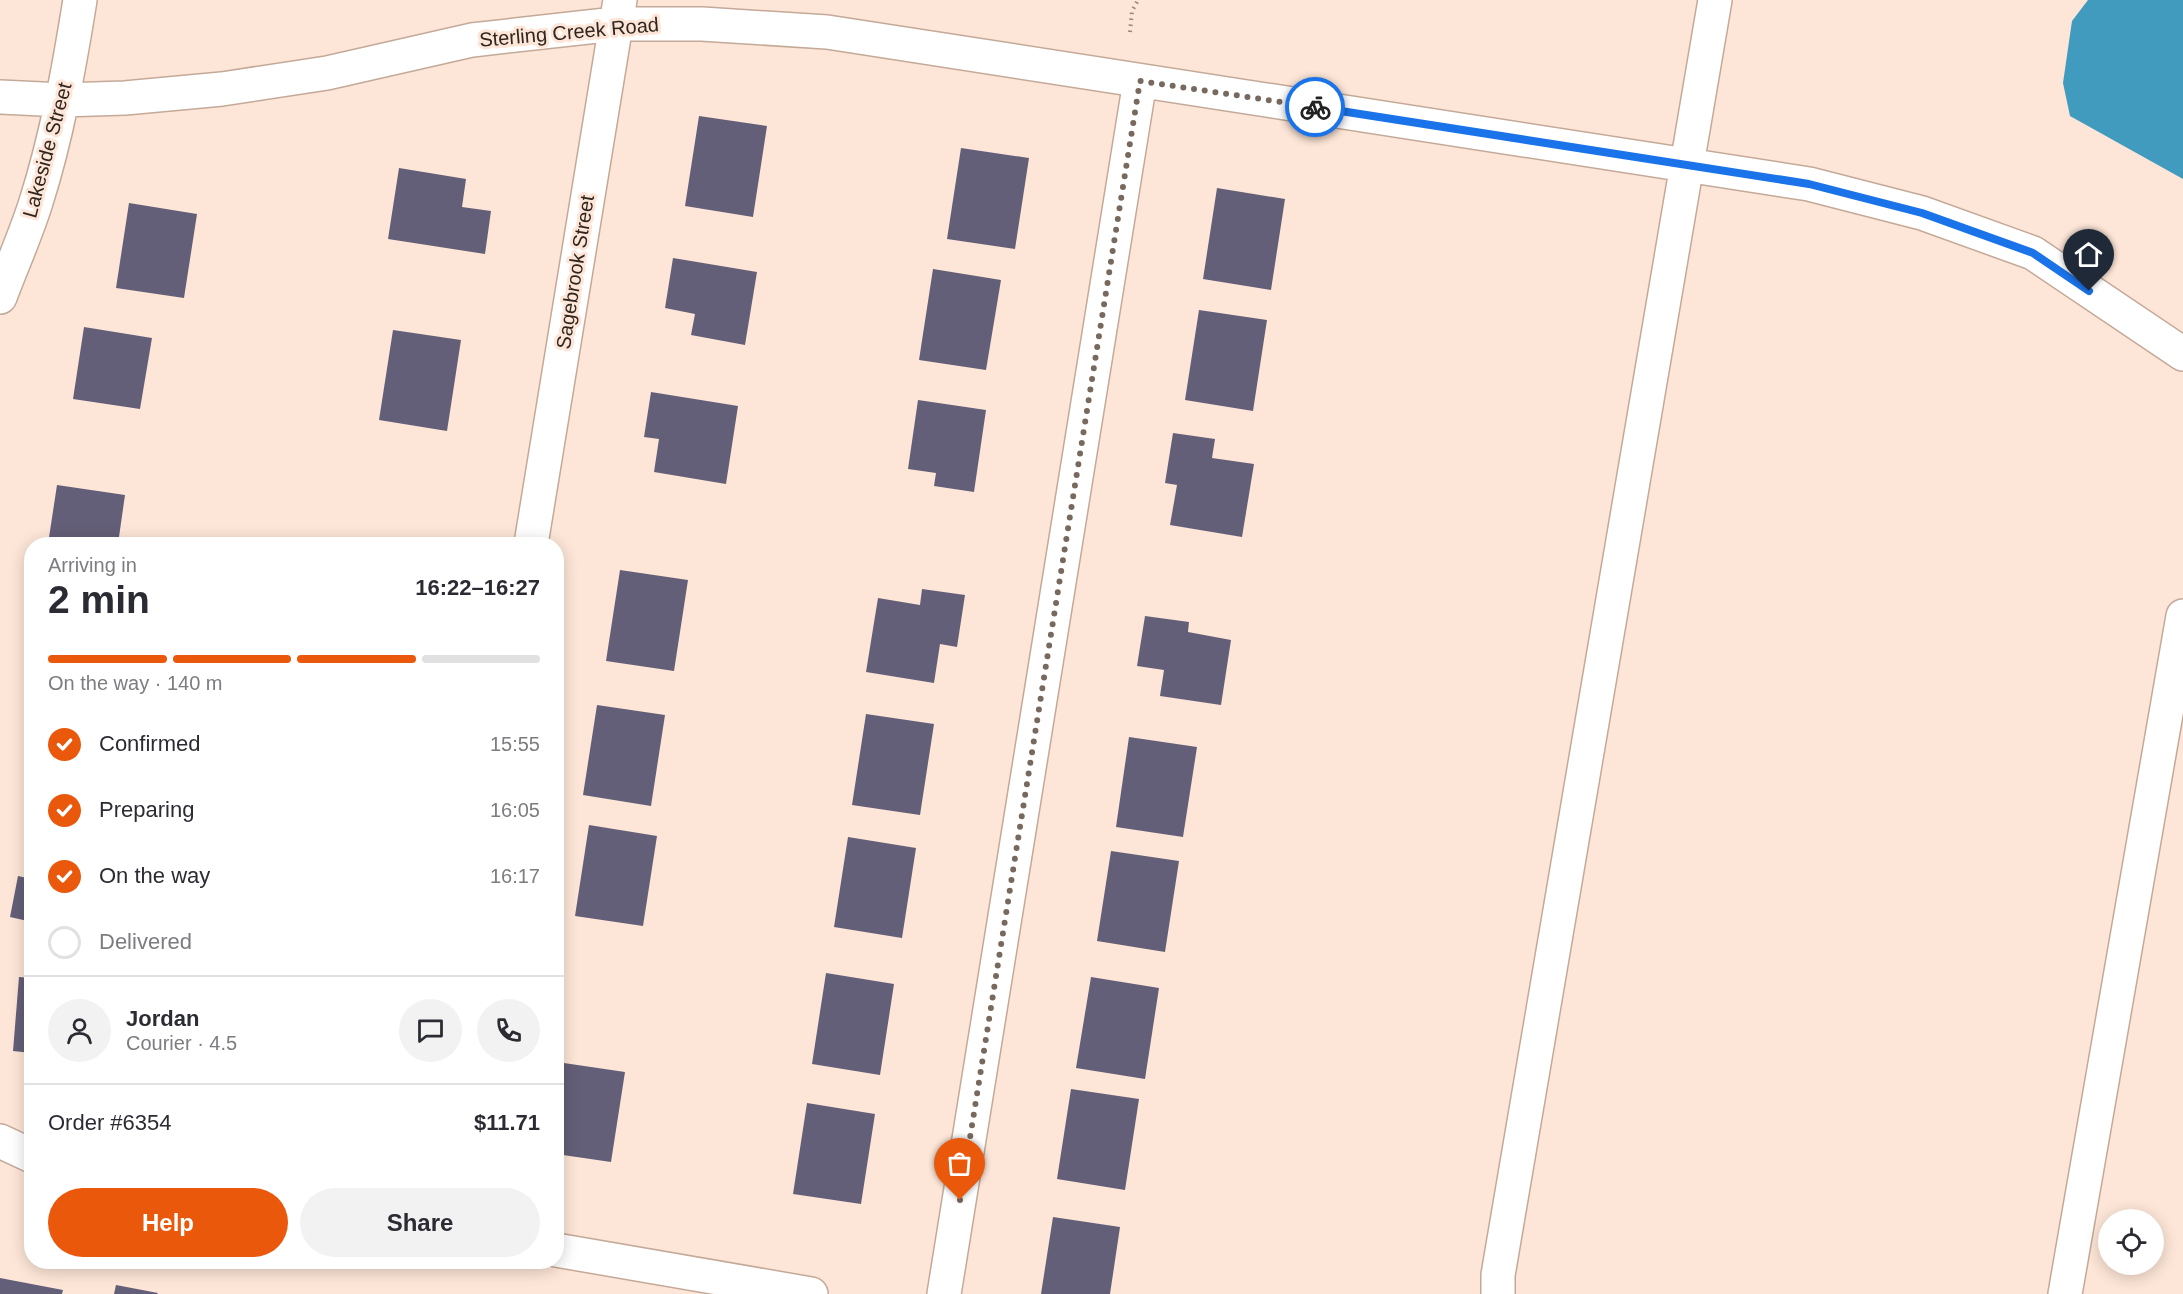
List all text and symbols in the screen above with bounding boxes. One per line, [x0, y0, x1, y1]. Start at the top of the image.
street label: Sterling Creek Road [478, 13, 660, 51]
courier [1285, 77, 1345, 137]
street label: Lakeside Street [18, 80, 76, 220]
icon: bike [1299, 91, 1332, 124]
street label: Sagebrook Street [552, 193, 598, 351]
pin [2063, 229, 2114, 291]
icon: home [2072, 238, 2105, 271]
text: Arriving in [48, 554, 137, 576]
text: 16:22–16:27 [415, 575, 540, 600]
text: 2 min [48, 578, 150, 621]
text: On the way · 140 m [48, 672, 223, 694]
icon: check [48, 728, 81, 761]
text: Confirmed [99, 731, 200, 756]
text: 15:55 [490, 733, 540, 755]
icon: check [48, 794, 81, 827]
text: Preparing [99, 797, 194, 822]
text: 16:05 [490, 799, 540, 821]
icon: check [48, 860, 81, 893]
text: On the way [99, 863, 210, 888]
text: 16:17 [490, 865, 540, 887]
text: Delivered [99, 929, 192, 954]
button: person [48, 999, 111, 1062]
button: chat [399, 999, 462, 1062]
button: phone [477, 999, 540, 1062]
text: Jordan [126, 1006, 199, 1031]
text: Courier · 4.5 [126, 1032, 237, 1054]
text: Order #6354 [48, 1110, 172, 1135]
text: $11.71 [474, 1110, 540, 1135]
pin [934, 1138, 985, 1200]
icon: bag [943, 1147, 976, 1180]
button: Help [48, 1188, 288, 1257]
button: Share [300, 1188, 540, 1257]
map controls [2098, 1209, 2164, 1275]
button: locate [2098, 1209, 2164, 1275]

